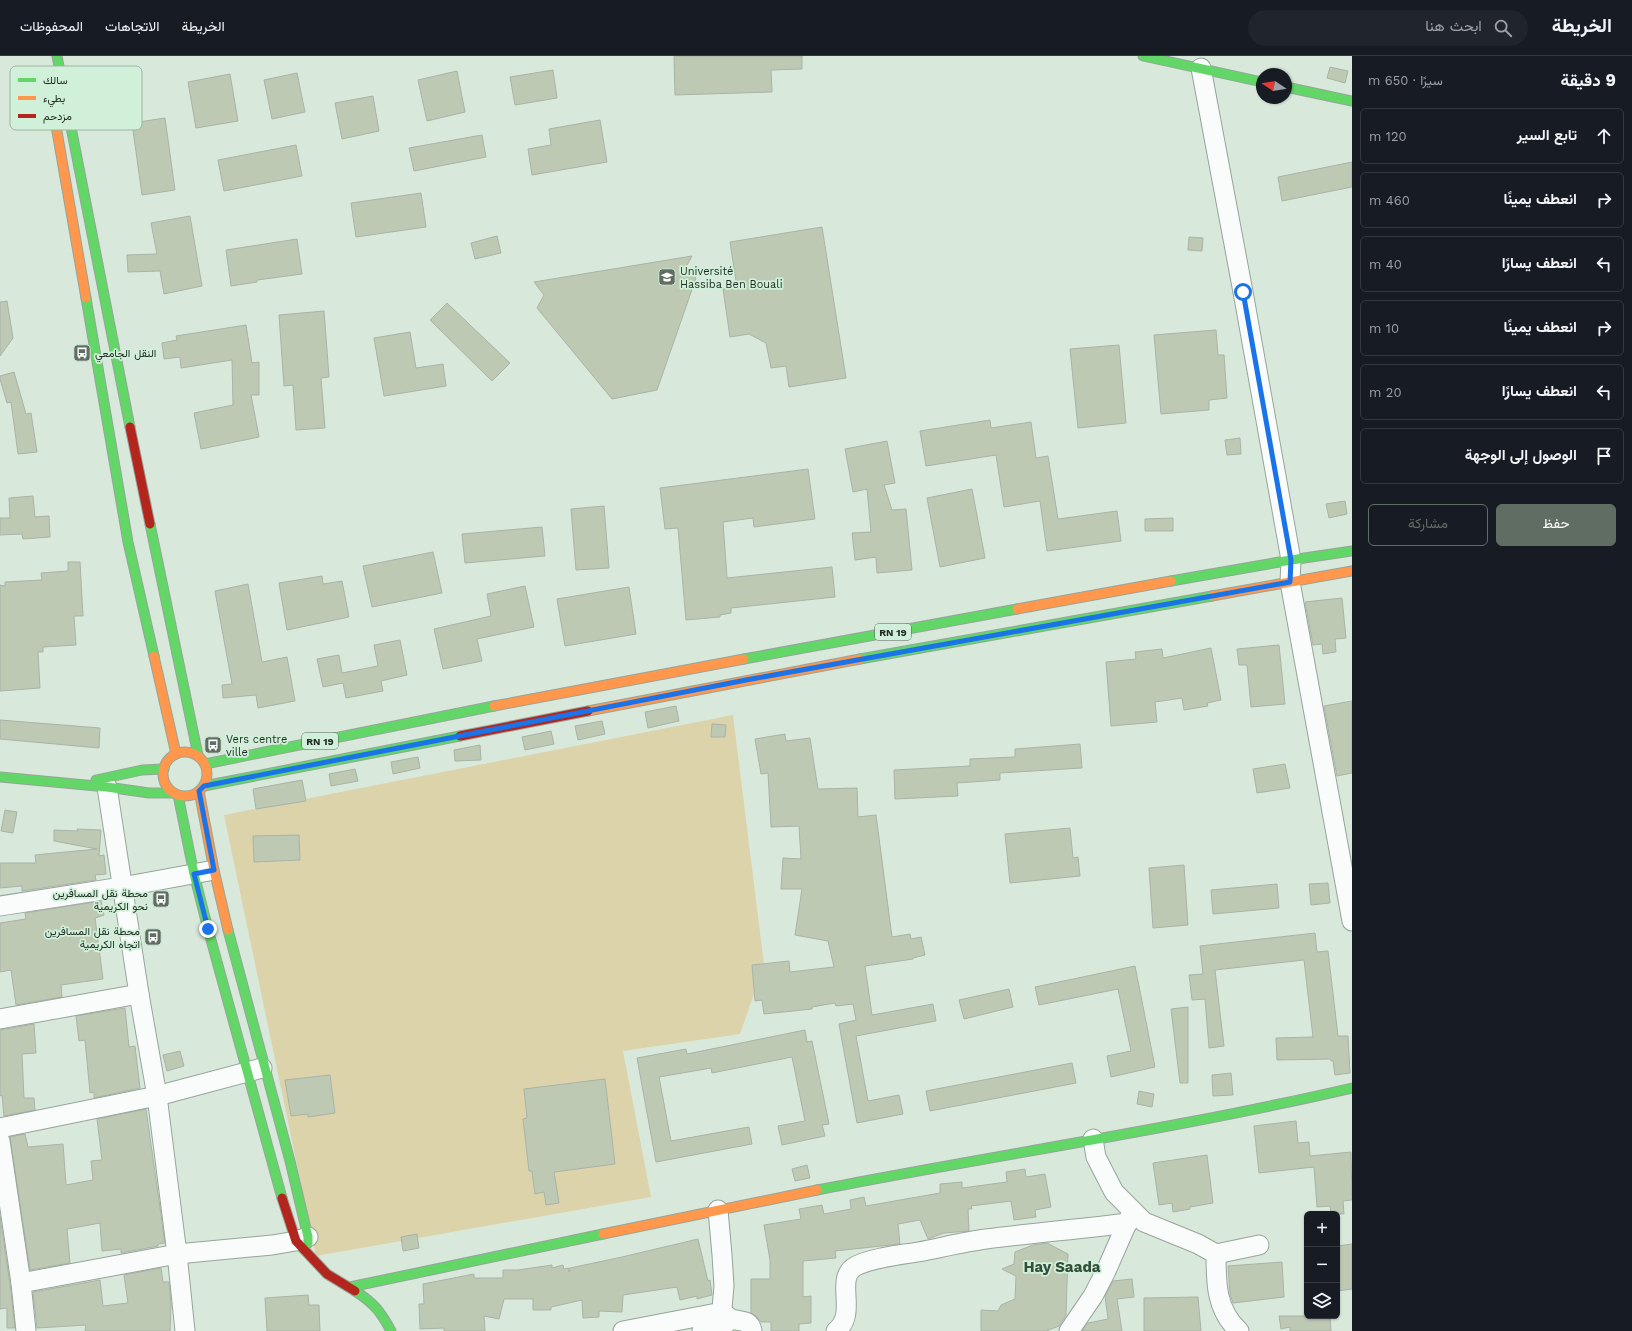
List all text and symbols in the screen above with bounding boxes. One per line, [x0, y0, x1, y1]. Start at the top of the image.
search box [1248, 10, 1528, 46]
text: الخريطة [1552, 14, 1612, 37]
text: ابحث هنا [1425, 17, 1482, 35]
icon: search [1492, 17, 1514, 39]
text: المحفوظات [20, 18, 83, 34]
text: الاتجاهات [105, 18, 159, 34]
text: الخريطة [181, 18, 225, 34]
legend [10, 66, 142, 130]
north arrow [1256, 68, 1292, 104]
text: 9 دقيقة [1561, 70, 1616, 90]
text: سيرًا · 650 m [1368, 73, 1443, 88]
text: سالك [43, 74, 68, 87]
text: بطيء [43, 92, 65, 108]
text: مزدحم [43, 110, 72, 124]
icon: ahead [1593, 125, 1615, 147]
text: تابع السير [1517, 126, 1577, 144]
text: 120 m [1369, 129, 1407, 144]
icon: right [1593, 189, 1615, 211]
text: انعطف يمينًا [1504, 190, 1577, 208]
text: 460 m [1369, 193, 1410, 208]
icon: left [1593, 253, 1615, 275]
text: انعطف يسارًا [1502, 254, 1577, 272]
text: 40 m [1369, 257, 1402, 272]
place label: Université Hassiba Ben Bouali [680, 265, 783, 291]
school or university icon: Université Hassiba Ben Bouali [657, 267, 677, 287]
route start [1234, 283, 1252, 301]
icon: right [1593, 317, 1615, 339]
text: انعطف يمينًا [1504, 318, 1577, 336]
text: 10 m [1369, 321, 1399, 336]
bus stop icon: النقل الجامعي [72, 343, 92, 363]
place label: النقل الجامعي [95, 347, 156, 363]
icon: left [1593, 381, 1615, 403]
text: انعطف يسارًا [1502, 382, 1577, 400]
text: 20 m [1369, 385, 1402, 400]
icon: arrive [1593, 445, 1615, 467]
text: الوصول إلى الوجهة [1465, 446, 1577, 464]
button: مشاركة [1368, 504, 1488, 546]
button: حفظ [1496, 504, 1616, 546]
road number: RN 19 [875, 624, 911, 640]
place label: Vers centre ville [226, 733, 287, 759]
road number: RN 19 [302, 733, 338, 749]
bus stop icon: Vers centre ville [203, 735, 223, 755]
place label: محطة نقل المسافرين نحو الكريمية [53, 887, 148, 913]
bus stop icon: محطة نقل المسافرين نحو الكريمية [151, 889, 171, 909]
route end [199, 920, 217, 938]
place label: محطة نقل المسافرين اتجاه الكريمية [45, 925, 140, 951]
bus stop icon: محطة نقل المسافرين اتجاه الكريمية [143, 927, 163, 947]
map controls [1304, 1211, 1340, 1319]
button: + [1304, 1211, 1340, 1247]
button: − [1304, 1247, 1340, 1283]
district label: Hay Saada [1024, 1258, 1101, 1276]
button: layers [1304, 1283, 1340, 1319]

